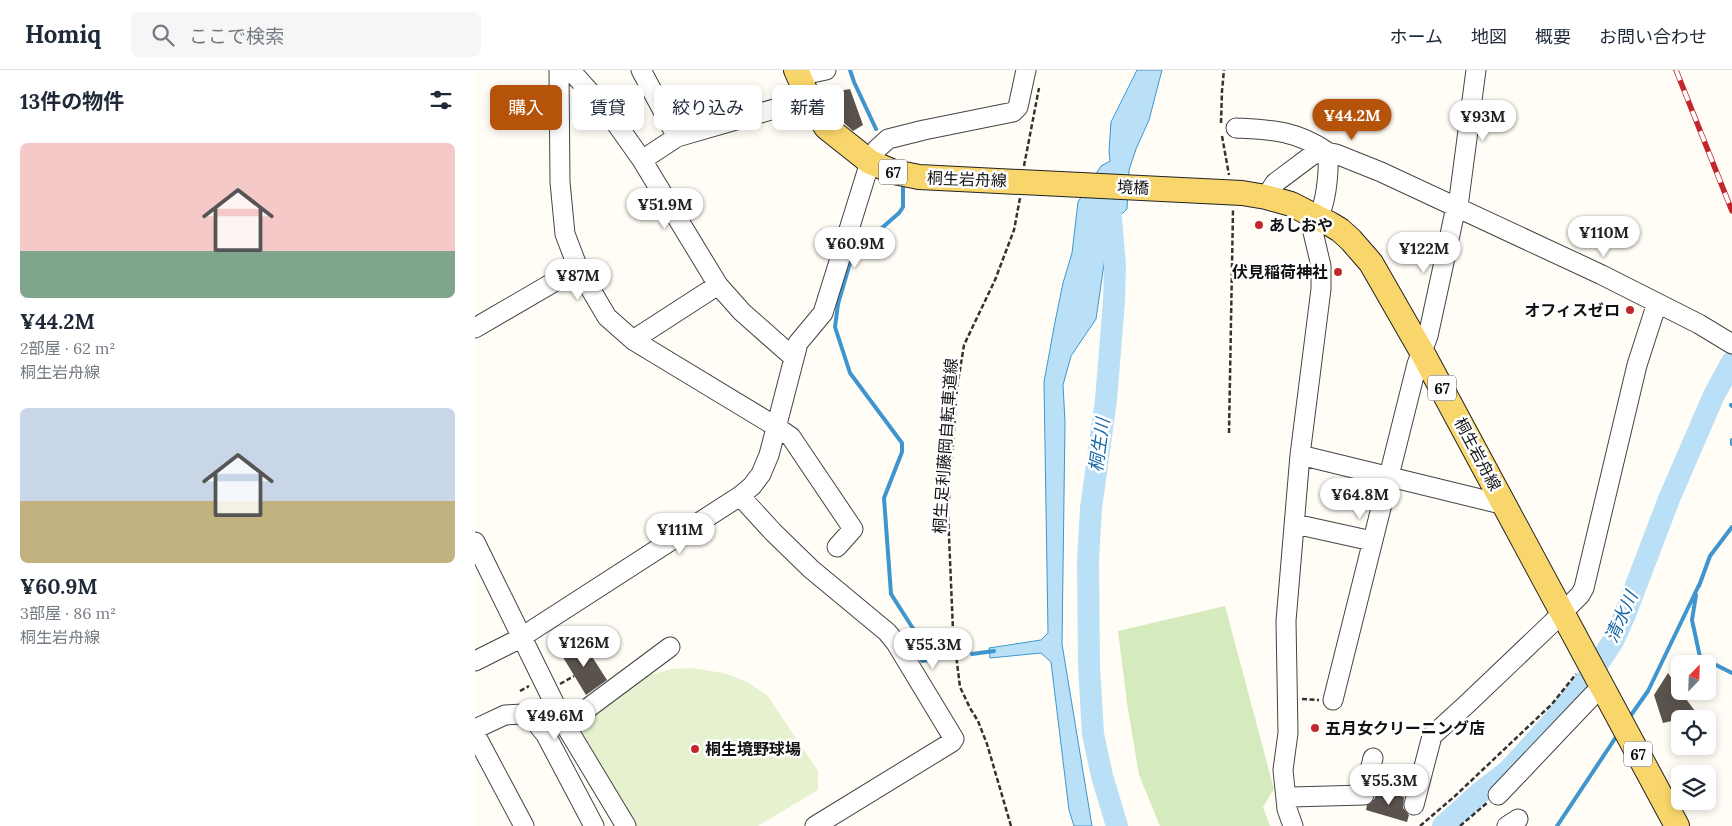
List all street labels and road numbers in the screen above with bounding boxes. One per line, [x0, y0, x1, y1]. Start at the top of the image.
road number: 67 [879, 160, 907, 184]
street label: 桐生岩舟線 [927, 168, 1007, 190]
street label: 境橋 [1116, 176, 1150, 198]
street label: 桐生足利藤岡自転車道線 [929, 358, 961, 534]
road number: 67 [1428, 376, 1456, 400]
street label: 桐生岩舟線 [1450, 414, 1506, 494]
road number: 67 [1624, 742, 1652, 766]

